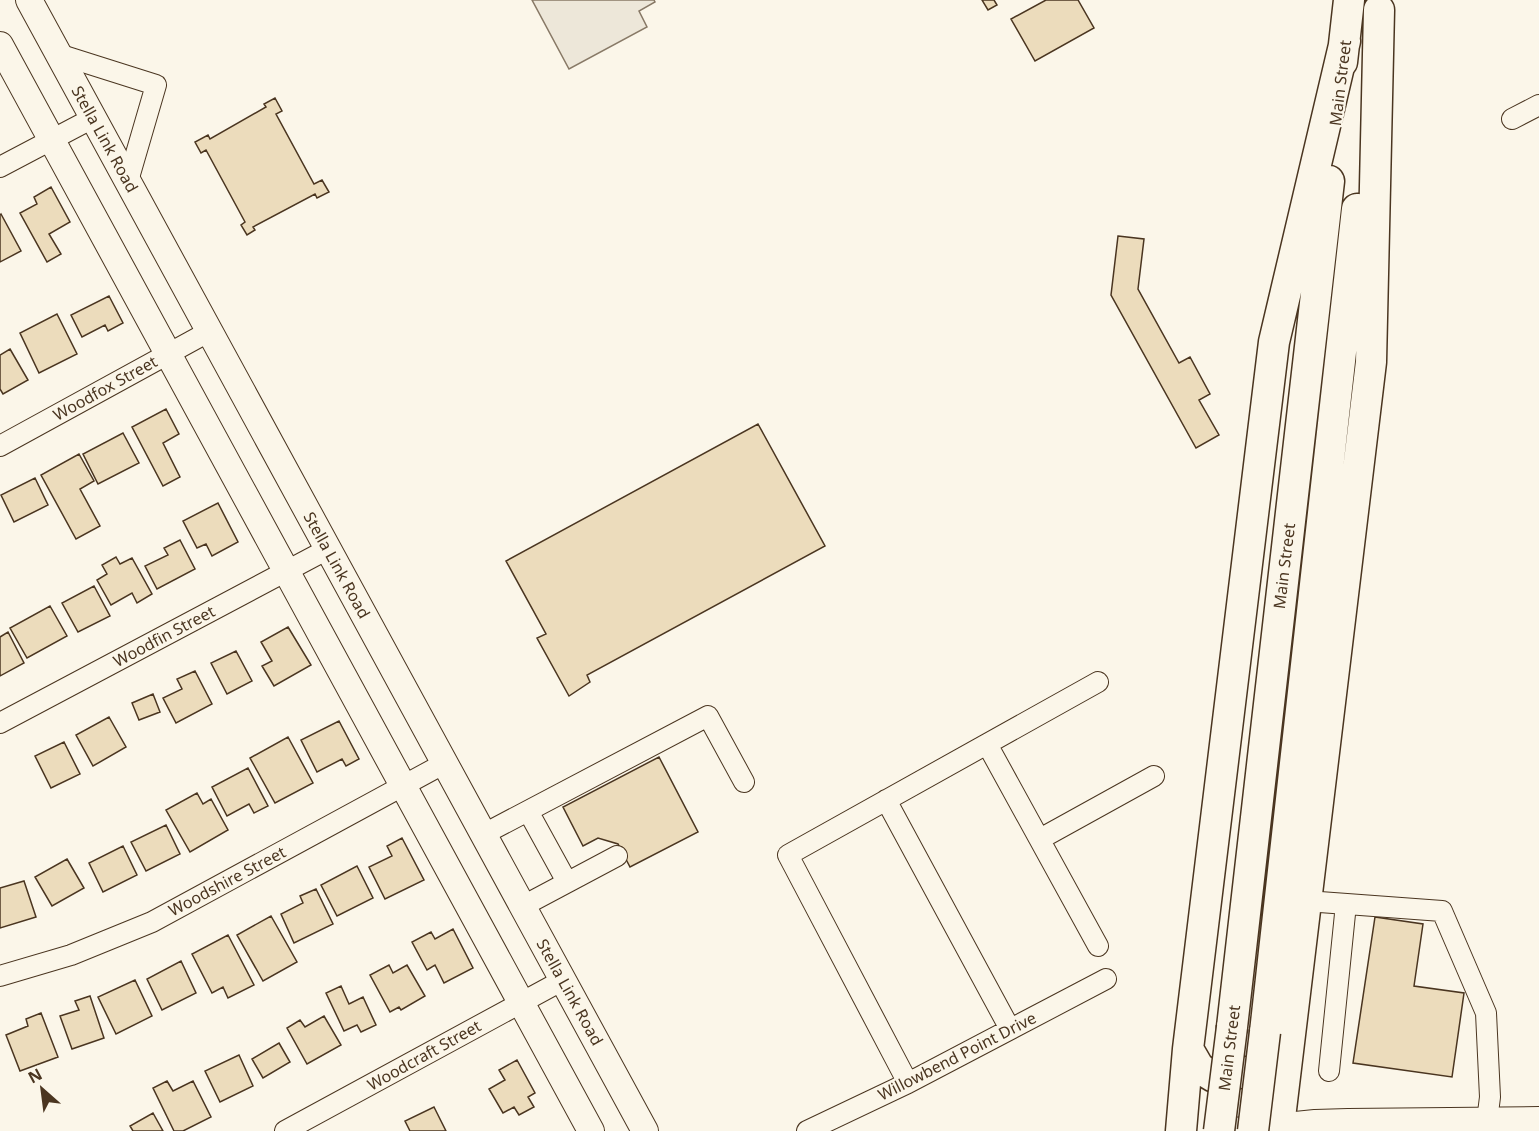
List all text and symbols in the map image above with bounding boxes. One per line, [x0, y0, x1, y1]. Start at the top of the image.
street label: Main Street [1324, 39, 1356, 127]
street label: Stella Link Road [67, 82, 143, 196]
street label: Woodfox Street [49, 350, 161, 426]
street label: Stella Link Road [299, 508, 375, 622]
street label: Main Street [1268, 522, 1300, 610]
street label: Woodfin Street [109, 600, 219, 672]
street label: Woodshire Street [165, 841, 290, 921]
street label: Stella Link Road [532, 935, 608, 1049]
street label: Main Street [1213, 1004, 1245, 1092]
street label: Willowbend Point Drive [874, 1007, 1040, 1105]
street label: Woodcraft Street [363, 1015, 485, 1095]
north arrow [12, 1059, 72, 1119]
text: N [24, 1063, 46, 1089]

